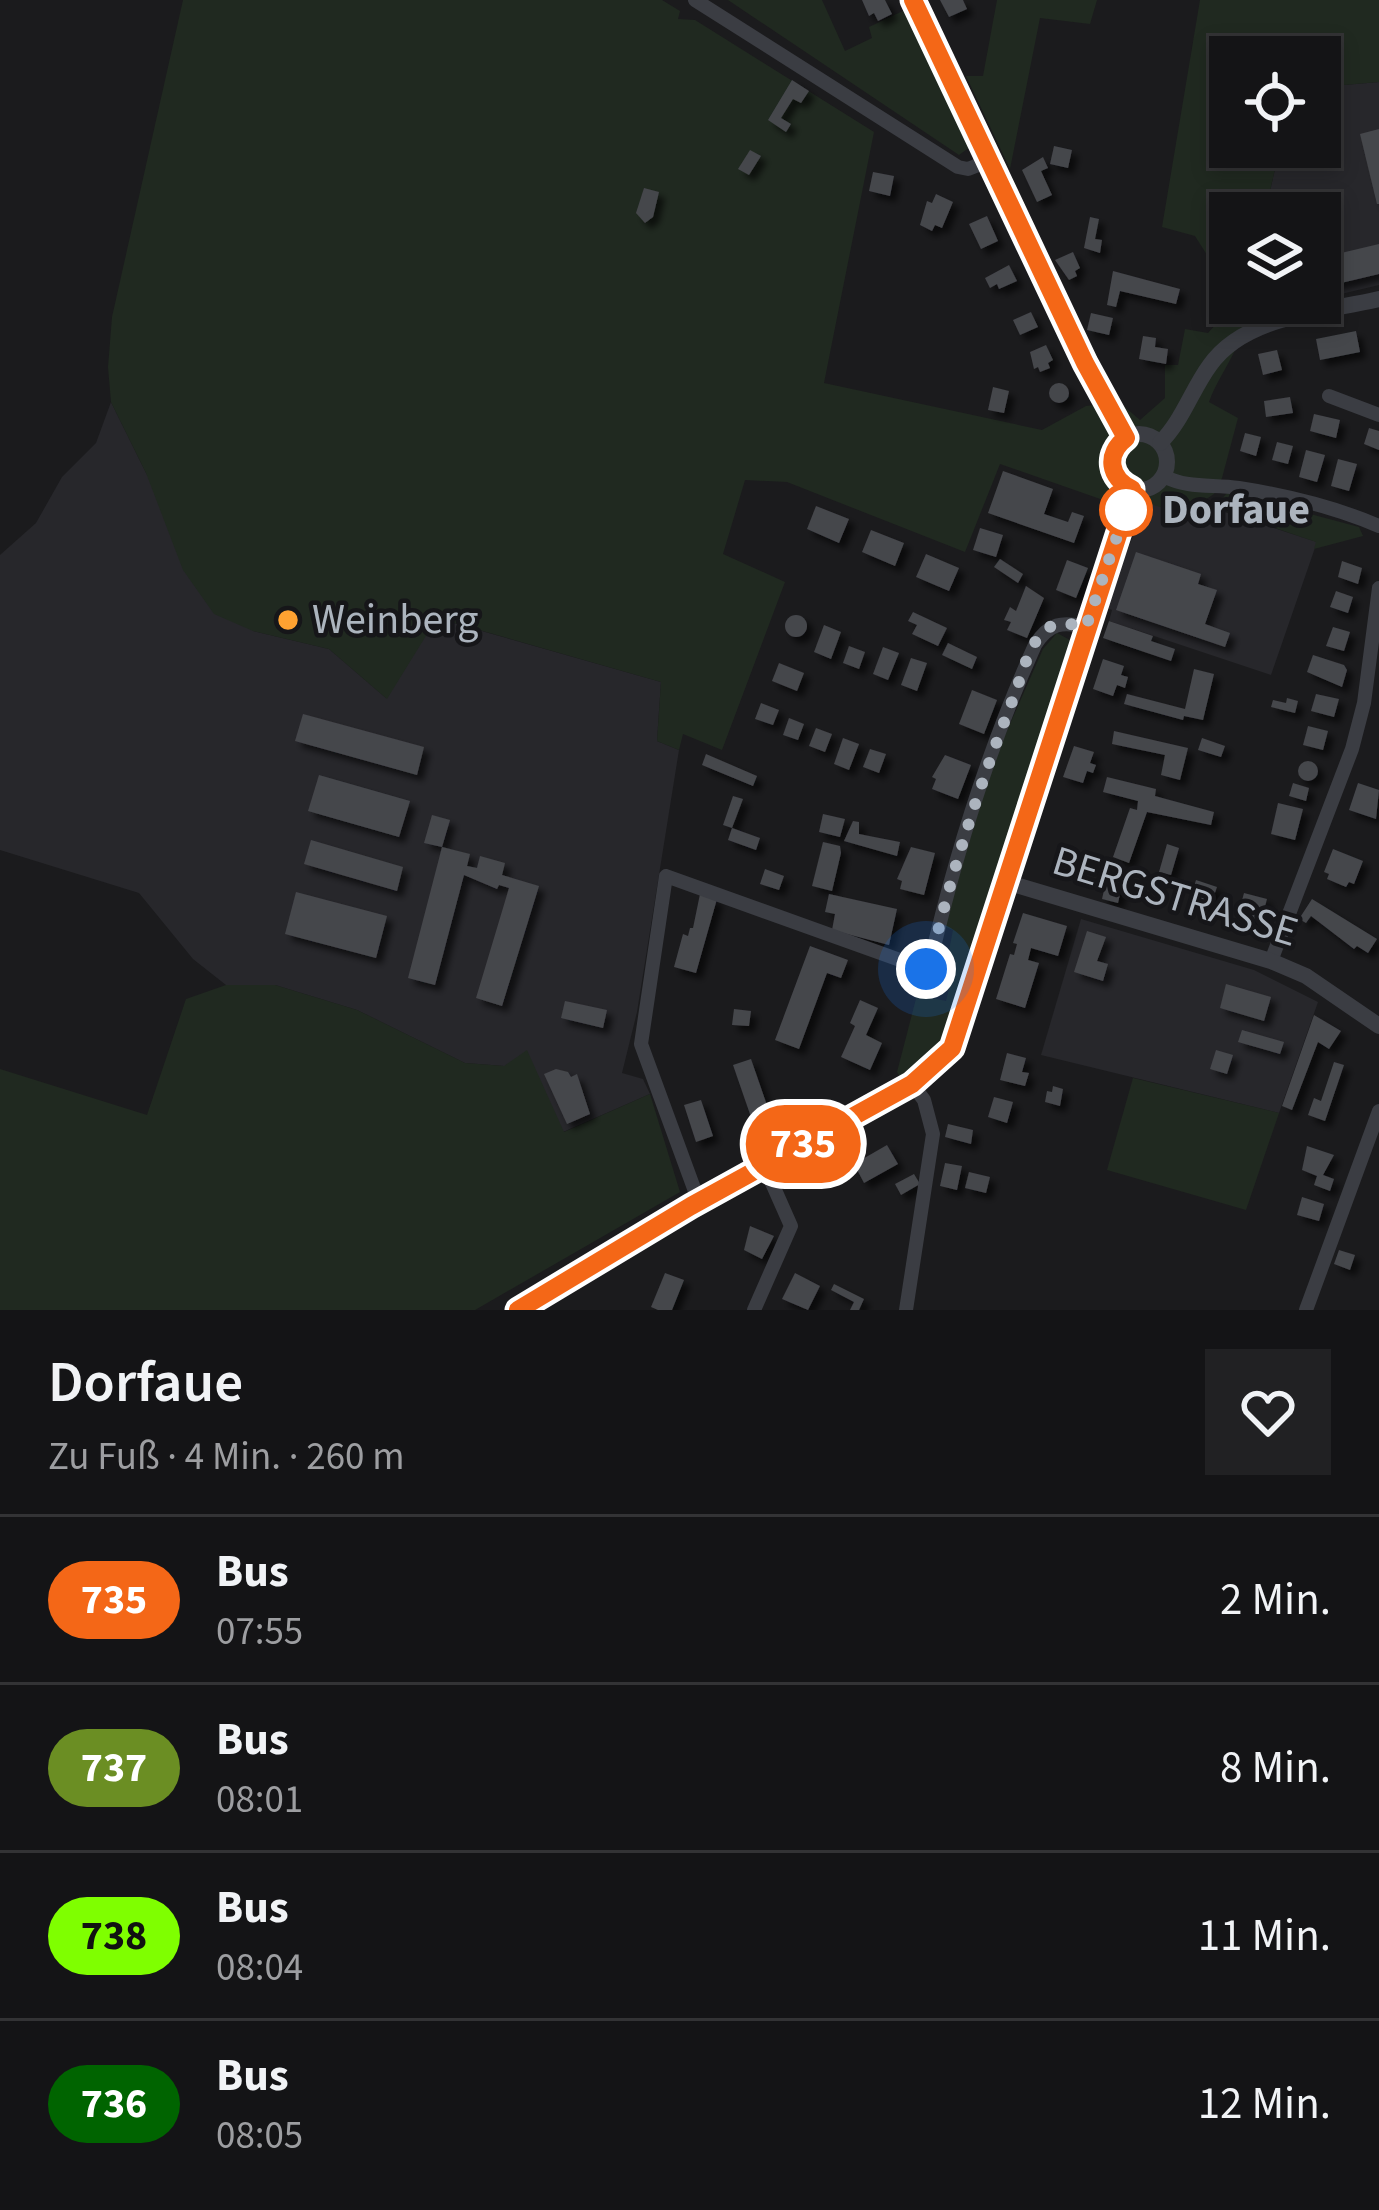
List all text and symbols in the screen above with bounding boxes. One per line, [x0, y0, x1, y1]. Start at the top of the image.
map controls [1209, 36, 1341, 324]
button: locate [1209, 36, 1341, 168]
button: layers [1209, 192, 1341, 324]
place label: Dorfaue [1162, 480, 1310, 540]
marker: Dorfaue [1101, 485, 1151, 535]
place label: Weinberg [312, 590, 479, 650]
marker: Weinberg [275, 607, 301, 633]
street label: BERGSTRASSE [1045, 831, 1305, 963]
your location [896, 939, 956, 999]
line badge: 735 [734, 1105, 872, 1183]
text: 735 [770, 1114, 836, 1174]
text: Dorfaue [48, 1343, 243, 1424]
button: heart [1205, 1349, 1331, 1475]
text: Zu Fuß · 4 Min. · 260 m [48, 1429, 405, 1485]
text: Bus [216, 1540, 289, 1604]
text: 2 Min. [1220, 1568, 1331, 1632]
text: 735 [81, 1570, 147, 1630]
text: 07:55 [216, 1604, 303, 1660]
text: Bus [216, 1708, 289, 1772]
text: 8 Min. [1220, 1736, 1331, 1800]
text: 737 [81, 1738, 147, 1798]
text: 08:01 [216, 1772, 303, 1828]
text: Bus [216, 1876, 289, 1940]
text: 11 Min. [1198, 1904, 1331, 1968]
text: 738 [81, 1906, 147, 1966]
text: 08:04 [216, 1940, 303, 1996]
text: Bus [216, 2044, 289, 2108]
text: 12 Min. [1198, 2072, 1331, 2136]
text: 736 [81, 2074, 147, 2134]
text: 08:05 [216, 2108, 303, 2164]

